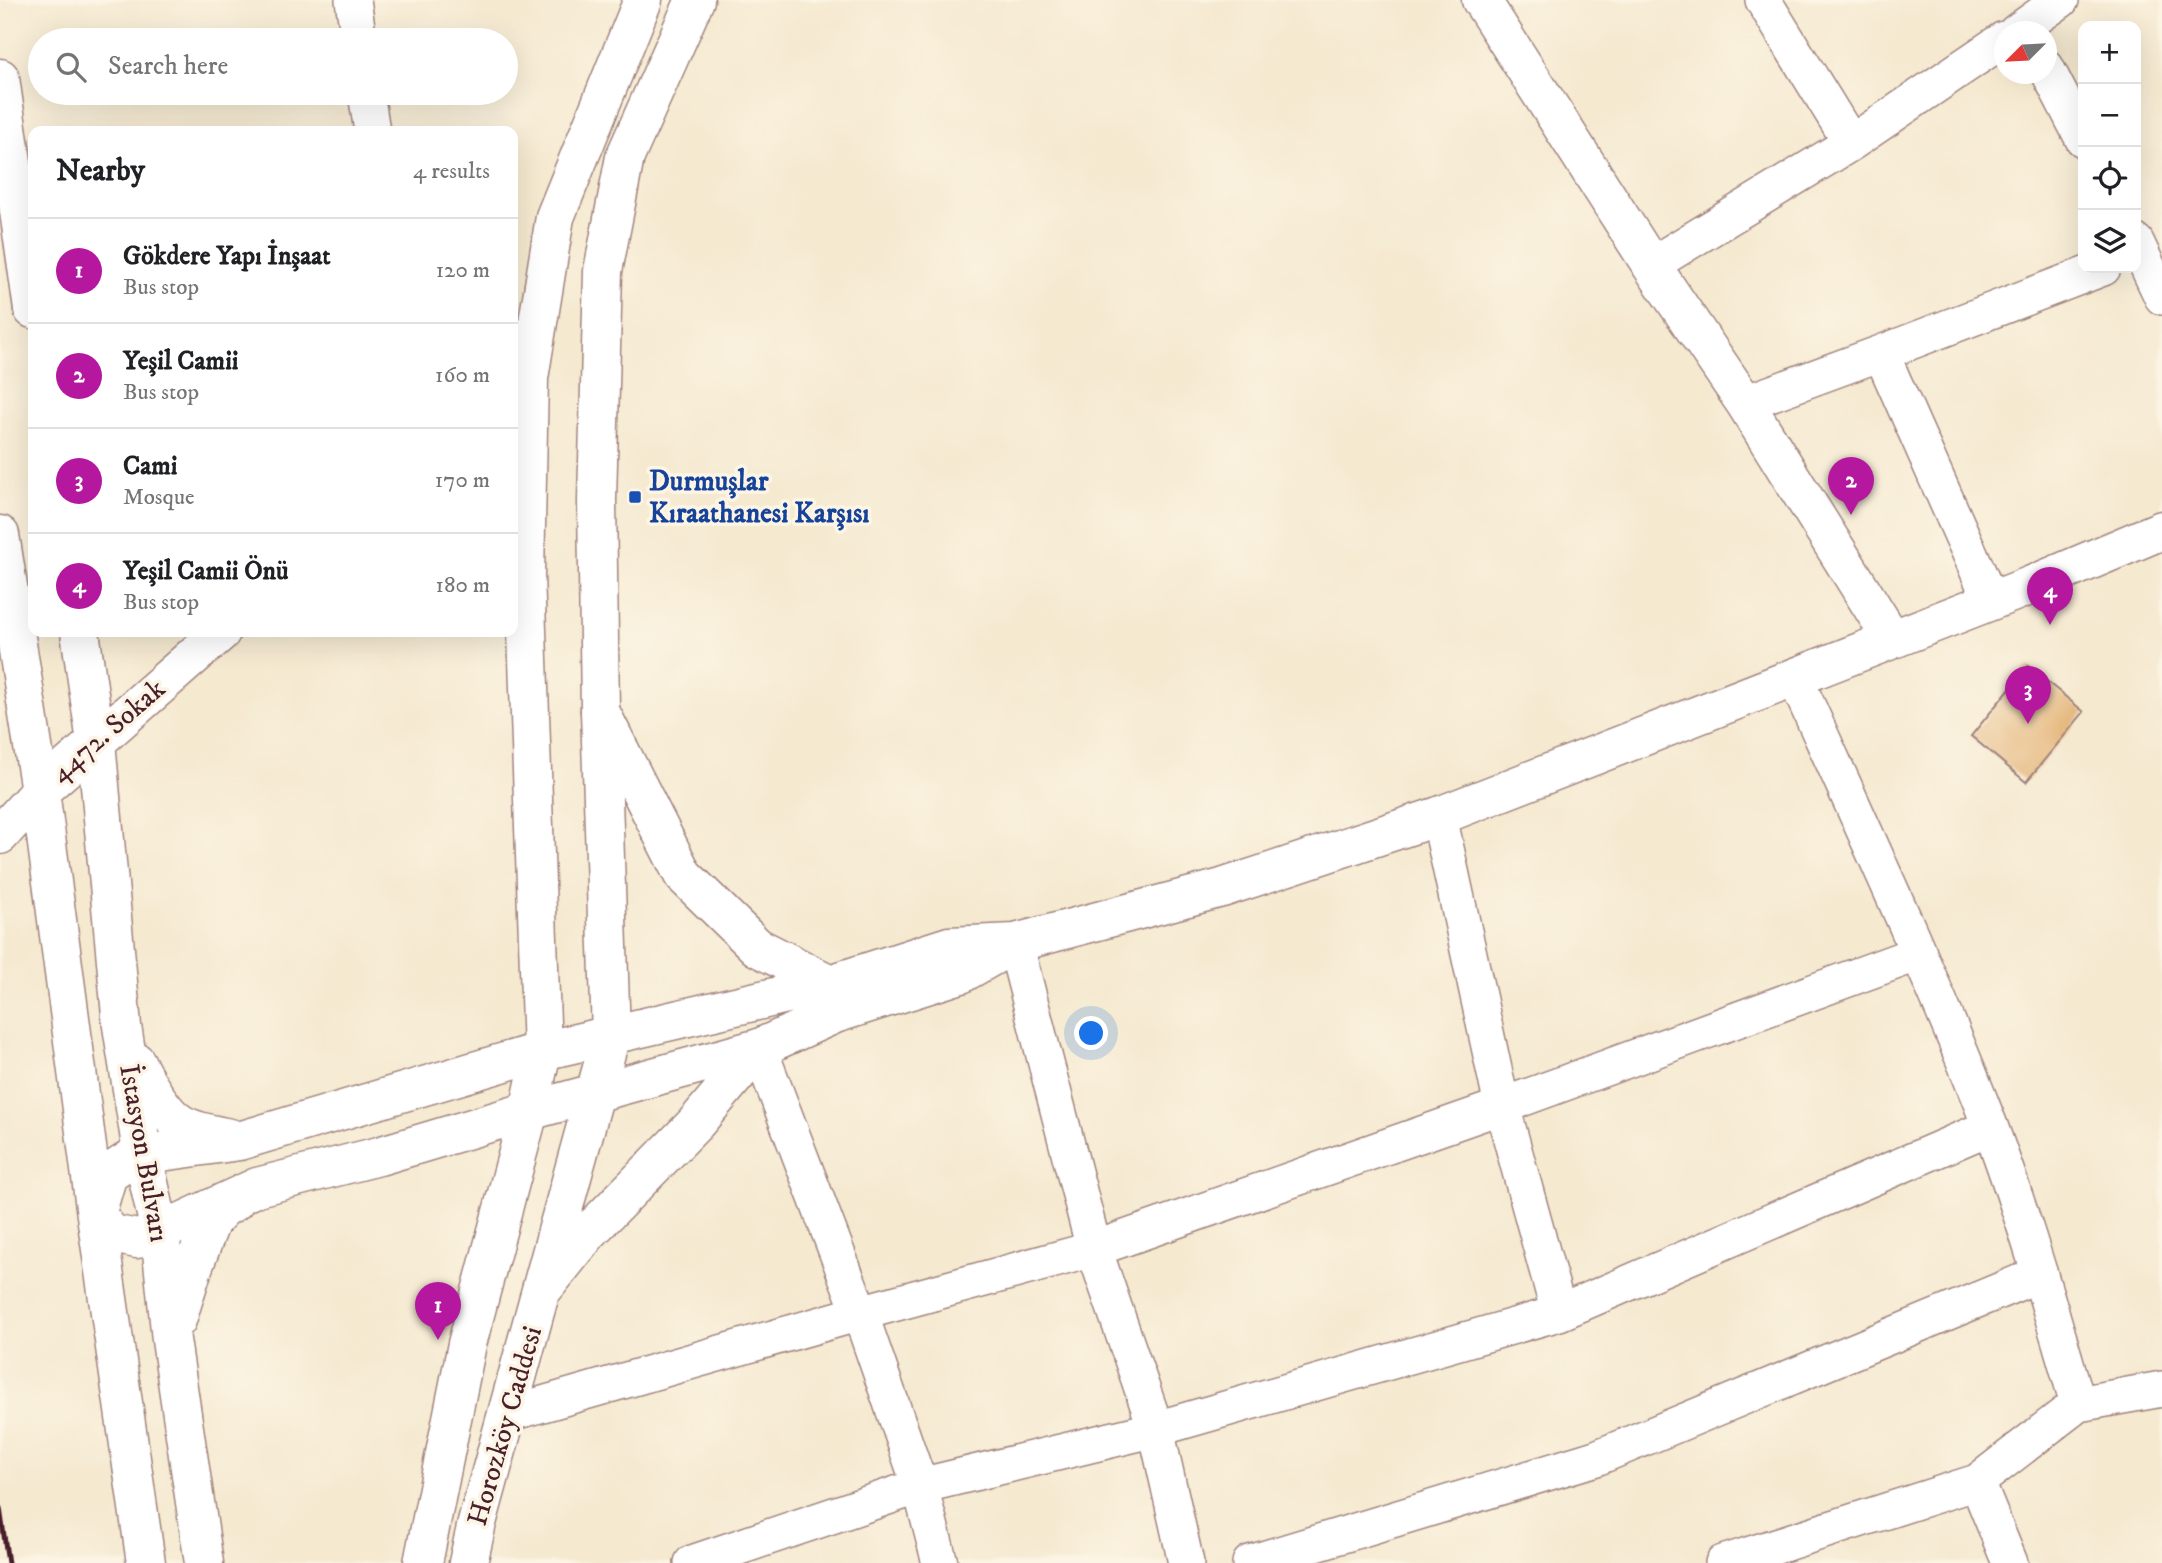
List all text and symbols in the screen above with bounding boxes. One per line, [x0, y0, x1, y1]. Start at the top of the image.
north arrow [1994, 21, 2057, 84]
map controls [2078, 21, 2141, 273]
button: + [2078, 21, 2141, 84]
search box [28, 28, 518, 105]
icon: search [52, 48, 90, 86]
text: Search here [108, 50, 228, 83]
button: − [2078, 84, 2141, 147]
button: locate [2078, 147, 2141, 210]
text: Nearby [56, 153, 145, 190]
text: 4 results [413, 157, 490, 186]
button: layers [2078, 210, 2141, 273]
text: Gökdere Yapı İnşaat [123, 240, 331, 273]
text: 1 [75, 256, 83, 285]
text: 120 m [436, 256, 490, 285]
text: Bus stop [123, 273, 199, 302]
text: Yeşil Camii [123, 345, 239, 378]
text: 2 [73, 361, 85, 390]
text: 160 m [435, 361, 490, 390]
text: Bus stop [123, 378, 199, 407]
text: Cami [123, 450, 178, 483]
pin: 2 [1828, 457, 1874, 515]
place label: Durmuşlar Kıraathanesi Karşısı [649, 464, 869, 531]
text: 3 [75, 466, 83, 495]
text: 170 m [435, 466, 490, 495]
text: Mosque [123, 483, 195, 512]
marker: Durmuşlar Kıraathanesi Karşısı [627, 489, 643, 505]
text: Yeşil Camii Önü [123, 555, 289, 588]
pin: 4 [2027, 567, 2073, 625]
text: 4 [72, 571, 86, 600]
text: 180 m [435, 571, 490, 600]
text: Bus stop [123, 588, 199, 617]
pin: 3 [2005, 666, 2051, 724]
street label: 4472. Sokak [43, 672, 173, 790]
your location [1074, 1016, 1108, 1050]
street label: İstasyon Bulvarı [111, 1061, 177, 1245]
pin: 1 [415, 1282, 461, 1340]
street label: Horozköy Caddesi [460, 1322, 550, 1530]

